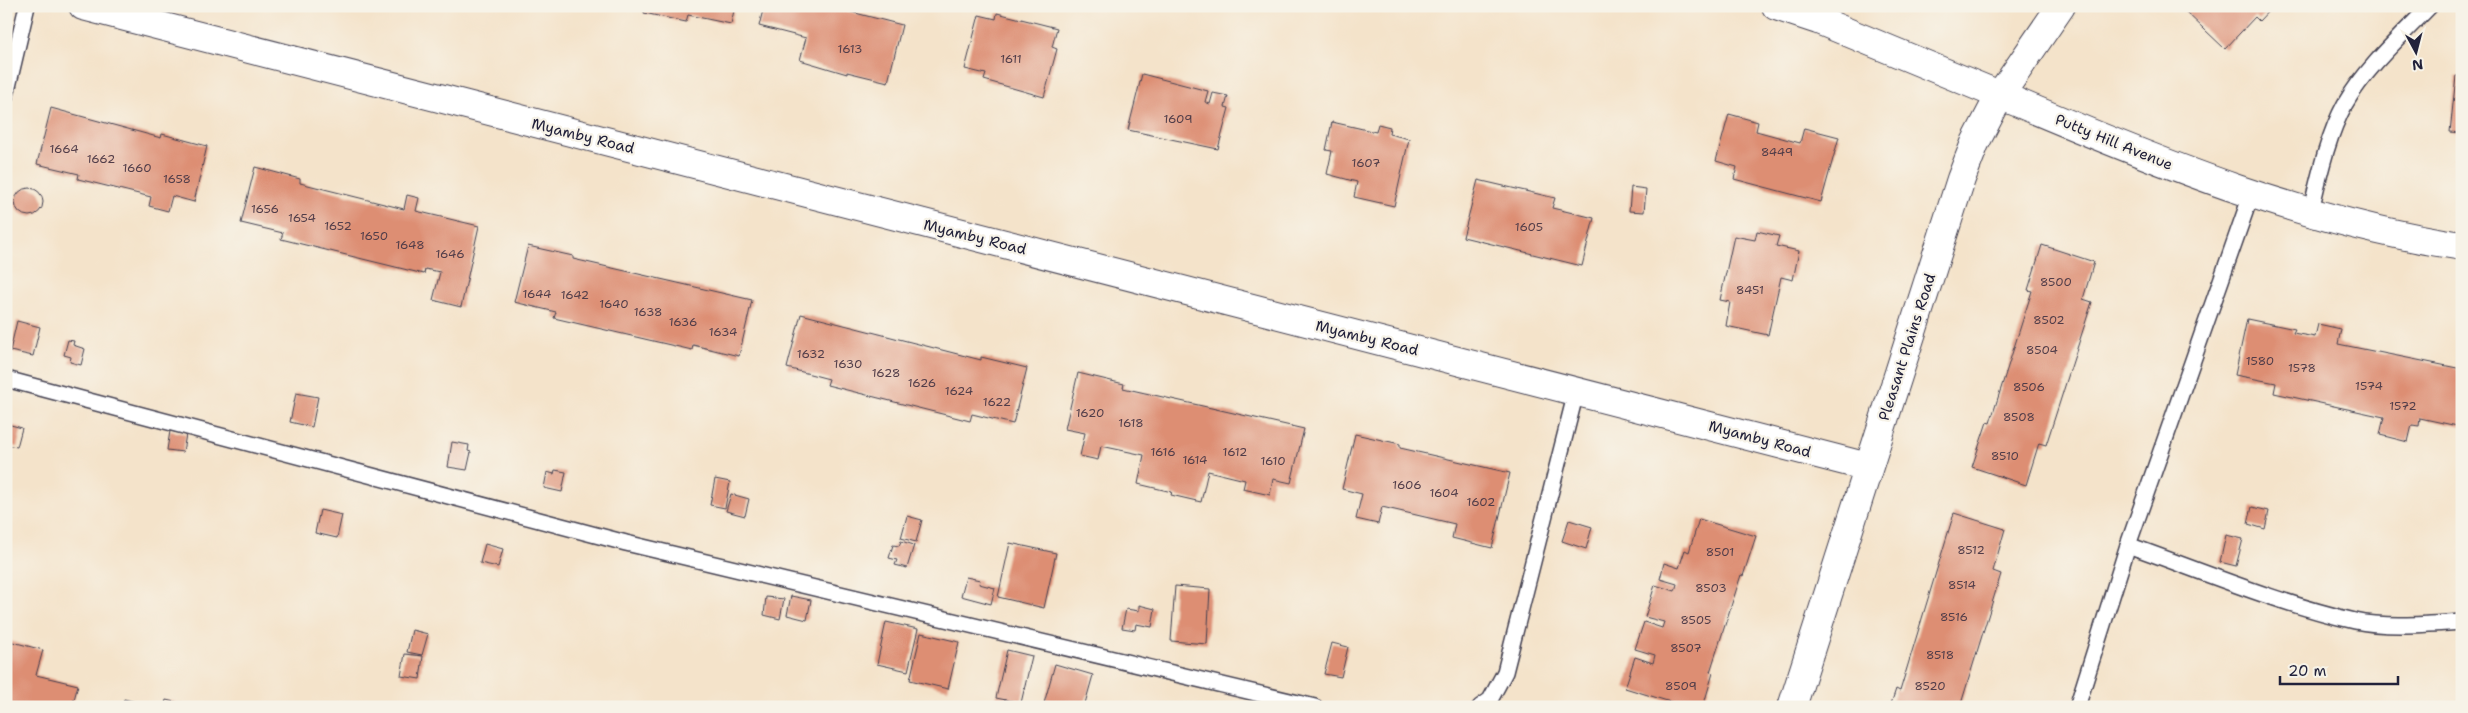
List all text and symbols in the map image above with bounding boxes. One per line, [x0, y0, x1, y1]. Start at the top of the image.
north arrow [2390, 28, 2440, 78]
house number: 1613 [838, 41, 862, 57]
house number: 1611 [1000, 51, 1022, 67]
text: N [2411, 55, 2424, 75]
street label: Putty Hill Avenue [2052, 109, 2176, 175]
house number: 1609 [1163, 111, 1193, 127]
street label: Myamby Road [530, 114, 637, 159]
house number: 1664 [49, 141, 79, 157]
house number: 8449 [1761, 144, 1793, 160]
house number: 1662 [87, 151, 115, 167]
house number: 1607 [1352, 155, 1380, 171]
house number: 1660 [122, 160, 152, 176]
house number: 1658 [163, 171, 191, 187]
house number: 1656 [251, 201, 279, 217]
house number: 1654 [288, 210, 316, 226]
street label: Myamby Road [922, 215, 1029, 260]
house number: 1652 [324, 218, 352, 234]
house number: 1605 [1515, 219, 1543, 235]
house number: 1650 [360, 228, 388, 244]
house number: 1648 [395, 237, 425, 253]
house number: 1646 [435, 246, 465, 262]
street label: Pleasant Plains Road [1874, 270, 1940, 423]
house number: 8500 [2040, 274, 2072, 290]
house number: 8451 [1736, 282, 1764, 298]
house number: 1644 [522, 286, 552, 302]
house number: 1642 [561, 287, 589, 303]
house number: 1640 [599, 296, 629, 312]
house number: 1638 [634, 304, 662, 320]
house number: 8502 [2033, 312, 2065, 328]
house number: 1636 [669, 314, 697, 330]
street label: Myamby Road [1314, 316, 1421, 361]
house number: 1634 [709, 324, 737, 340]
house number: 8504 [2026, 342, 2058, 358]
house number: 1632 [797, 346, 825, 362]
house number: 1580 [2246, 353, 2274, 369]
house number: 1630 [834, 356, 862, 372]
house number: 1578 [2288, 360, 2316, 376]
house number: 1628 [872, 365, 900, 381]
house number: 1626 [908, 375, 936, 391]
house number: 1574 [2355, 378, 2383, 394]
house number: 8506 [2013, 379, 2045, 395]
house number: 1624 [945, 383, 973, 399]
house number: 1622 [983, 394, 1011, 410]
house number: 1572 [2389, 398, 2417, 414]
house number: 1620 [1076, 405, 1104, 421]
house number: 8508 [2003, 409, 2035, 425]
house number: 1618 [1118, 415, 1144, 431]
street label: Myamby Road [1707, 416, 1814, 462]
house number: 1616 [1150, 444, 1176, 460]
house number: 1612 [1223, 444, 1247, 460]
house number: 8510 [1991, 448, 2019, 464]
house number: 1614 [1183, 452, 1207, 468]
house number: 1610 [1260, 453, 1286, 469]
house number: 1606 [1392, 477, 1422, 493]
house number: 1604 [1429, 485, 1459, 501]
house number: 1602 [1467, 494, 1495, 510]
house number: 8512 [1957, 542, 1985, 558]
house number: 8501 [1706, 544, 1734, 560]
house number: 8514 [1948, 577, 1976, 593]
house number: 8503 [1695, 580, 1727, 596]
house number: 8516 [1940, 609, 1968, 625]
house number: 8505 [1681, 612, 1711, 628]
house number: 8507 [1670, 640, 1702, 656]
house number: 8518 [1926, 647, 1954, 663]
scale bar [2280, 653, 2398, 685]
text: 20 m [2288, 661, 2327, 681]
house number: 8509 [1665, 678, 1697, 694]
house number: 8520 [1914, 678, 1946, 694]

